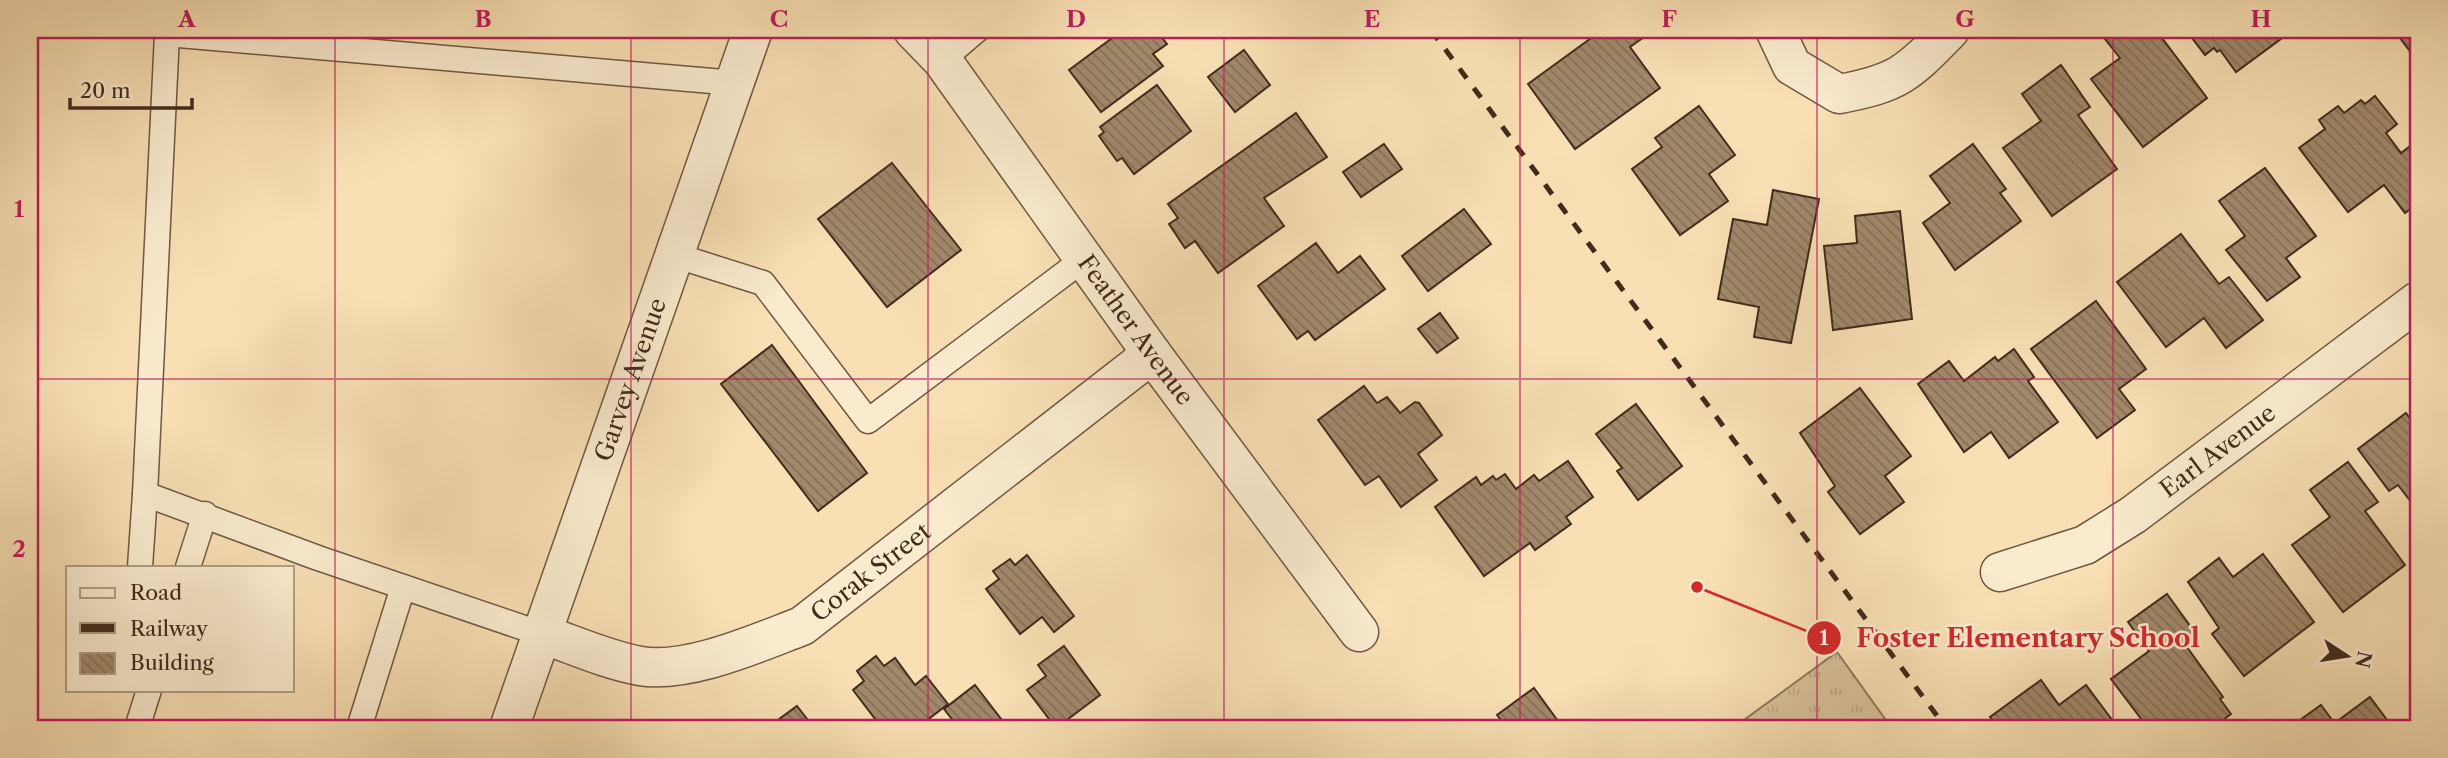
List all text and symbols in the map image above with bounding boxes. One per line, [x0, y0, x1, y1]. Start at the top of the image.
text: A [177, 5, 197, 33]
text: B [474, 5, 492, 33]
text: C [770, 5, 788, 33]
text: D [1066, 5, 1086, 33]
text: E [1364, 5, 1380, 33]
text: F [1661, 5, 1677, 33]
text: G [1955, 5, 1975, 33]
text: H [2251, 5, 2272, 33]
scale bar [70, 66, 192, 110]
text: 20 m [80, 78, 131, 103]
text: 1 [14, 195, 25, 223]
street label: Feather Avenue [1072, 249, 1200, 411]
street label: Garvey Avenue [588, 294, 672, 465]
street label: Earl Avenue [2154, 398, 2281, 504]
street label: Corak Street [805, 516, 937, 628]
text: 2 [12, 535, 26, 563]
legend [66, 566, 294, 692]
text: Road [130, 580, 182, 605]
callout: Foster Elementary School [1806, 614, 2214, 661]
text: Railway [130, 616, 208, 641]
text: Foster Elementary School [1856, 622, 2200, 654]
north arrow [2312, 622, 2382, 692]
text: 1 [1819, 625, 1829, 650]
text: N [2350, 649, 2376, 670]
text: Building [130, 650, 215, 675]

